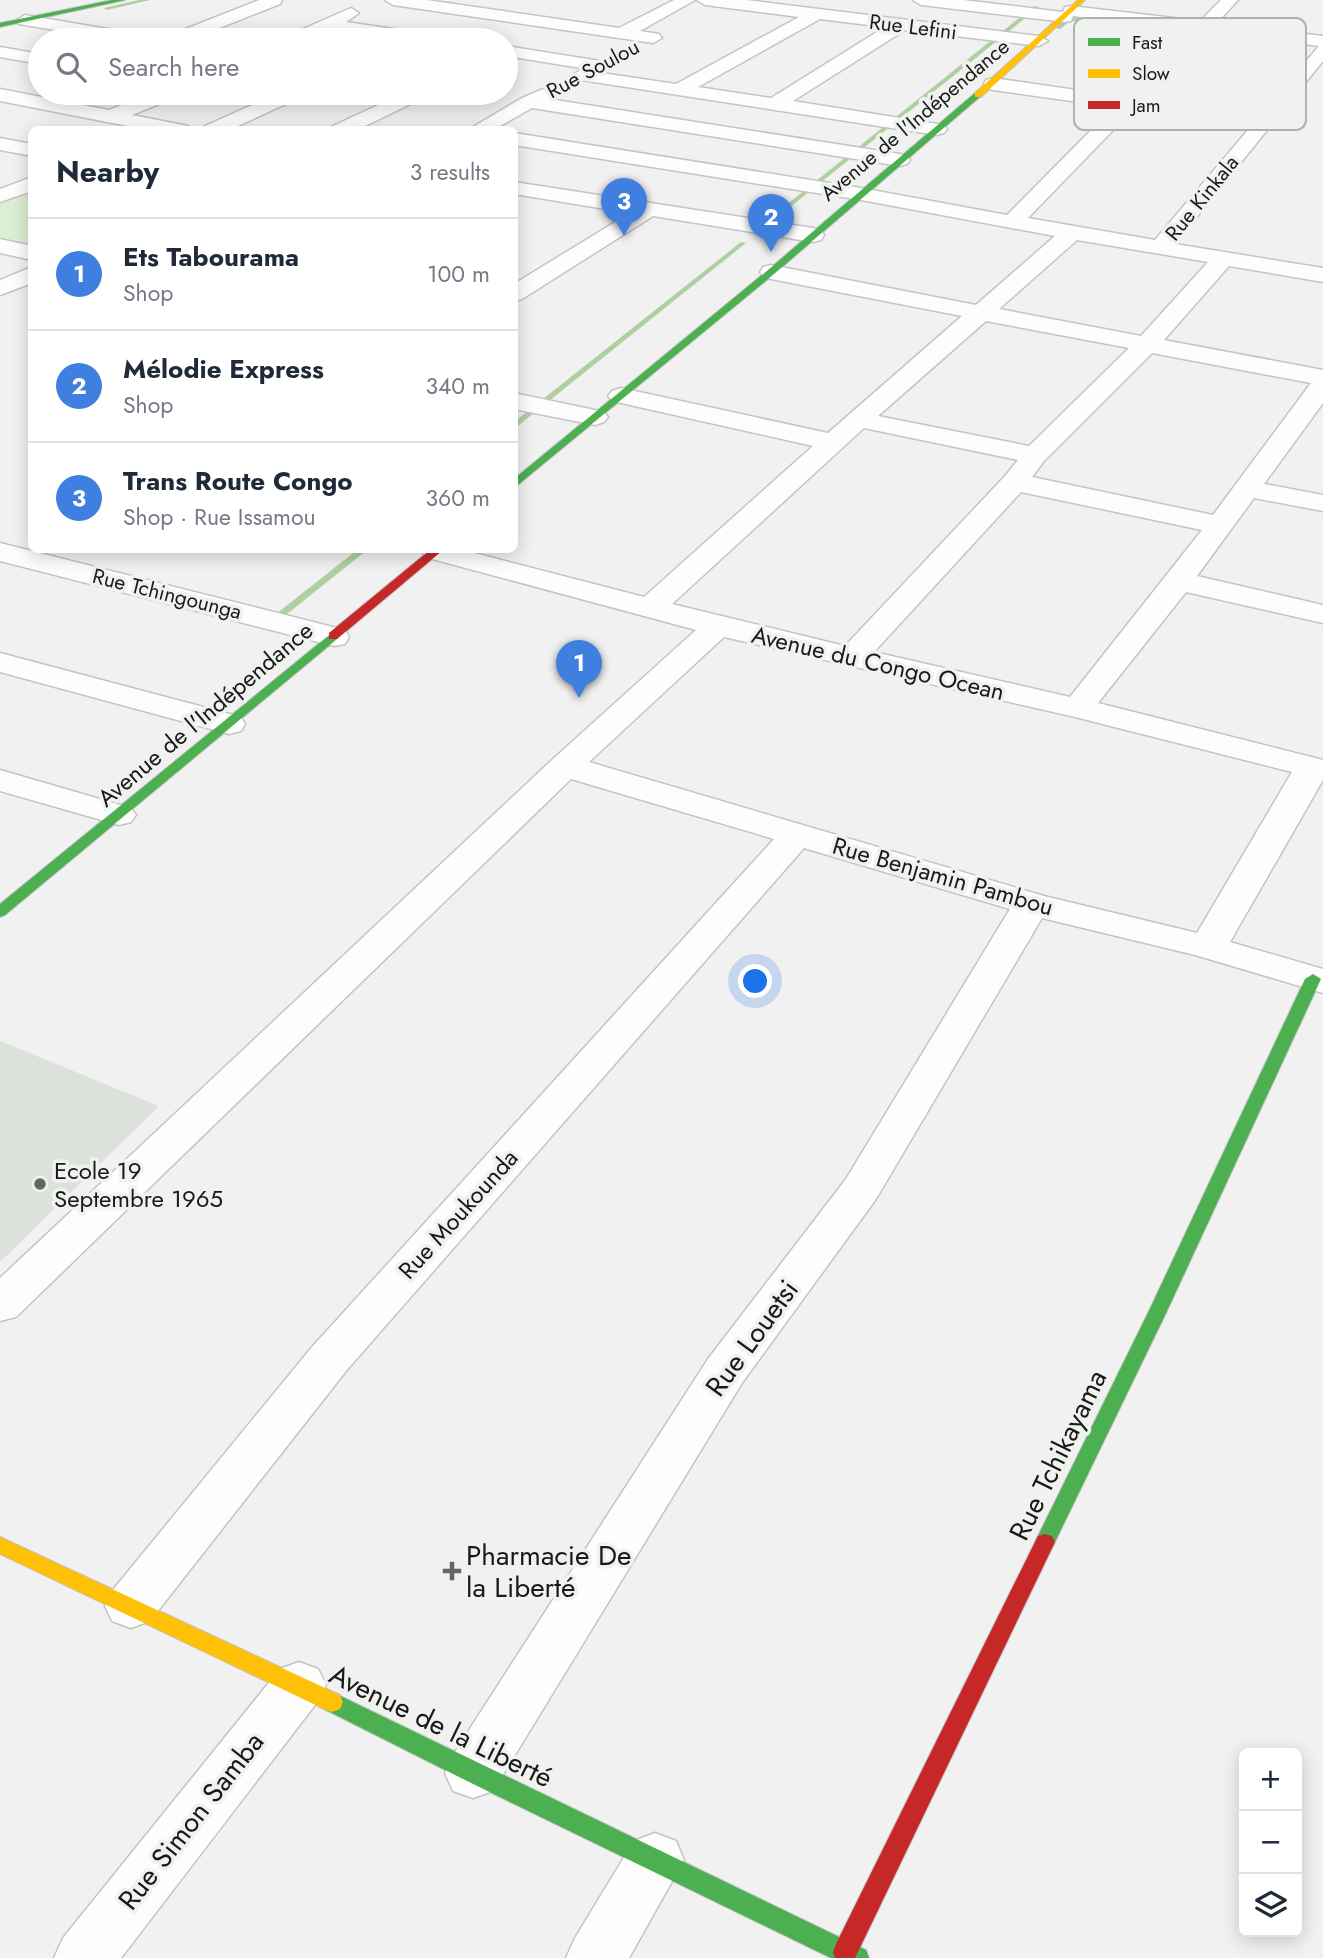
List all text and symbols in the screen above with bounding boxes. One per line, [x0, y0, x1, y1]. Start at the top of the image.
street label: Rue Lefini [867, 7, 959, 47]
legend [1074, 18, 1306, 130]
search box [28, 28, 518, 105]
text: Fast [1132, 29, 1163, 56]
street label: Rue Soulou [541, 32, 645, 106]
street label: Avenue de l'Indépendance [814, 32, 1016, 208]
icon: search [52, 48, 90, 86]
text: Search here [108, 48, 240, 86]
text: Slow [1132, 60, 1170, 87]
text: Jam [1129, 92, 1161, 119]
street label: Rue Kinkala [1158, 149, 1246, 247]
text: Nearby [56, 150, 159, 193]
text: 3 results [410, 155, 490, 189]
pin: 3 [601, 178, 647, 236]
pin: 2 [748, 194, 794, 252]
text: Ets Tabourama [123, 238, 299, 276]
text: 1 [73, 257, 85, 291]
text: 100 m [427, 257, 490, 291]
text: Shop [123, 276, 173, 310]
text: Mélodie Express [123, 350, 324, 388]
text: 2 [71, 369, 87, 403]
text: 340 m [425, 369, 490, 403]
text: Shop [123, 388, 173, 422]
text: Trans Route Congo [123, 462, 353, 500]
text: 3 [72, 481, 86, 515]
text: 360 m [426, 481, 490, 515]
text: Shop · Rue Issamou [123, 500, 316, 534]
street label: Rue Tchingounga [89, 561, 245, 627]
street label: Avenue de l'Indépendance [89, 613, 321, 815]
street label: Avenue du Congo Ocean [748, 617, 1008, 709]
pin: 1 [556, 640, 602, 698]
street label: Rue Benjamin Pambou [828, 828, 1058, 924]
your location [738, 964, 772, 998]
street label: Rue Moukounda [390, 1141, 526, 1287]
place label: Ecole 19 Septembre 1965 [54, 1153, 223, 1216]
marker: Ecole 19 Septembre 1965 [32, 1176, 48, 1192]
street label: Rue Louetsi [696, 1271, 808, 1405]
street label: Rue Tchikayama [999, 1363, 1117, 1547]
place label: Pharmacie De la Liberté [466, 1535, 631, 1608]
marker: Pharmacie De la Liberté [444, 1563, 460, 1579]
street label: Avenue de la Liberté [322, 1654, 560, 1798]
street label: Rue Simon Samba [108, 1723, 274, 1919]
map controls [1239, 1748, 1302, 1937]
button: + [1239, 1748, 1302, 1811]
button: − [1239, 1811, 1302, 1874]
button: layers [1239, 1874, 1302, 1937]

